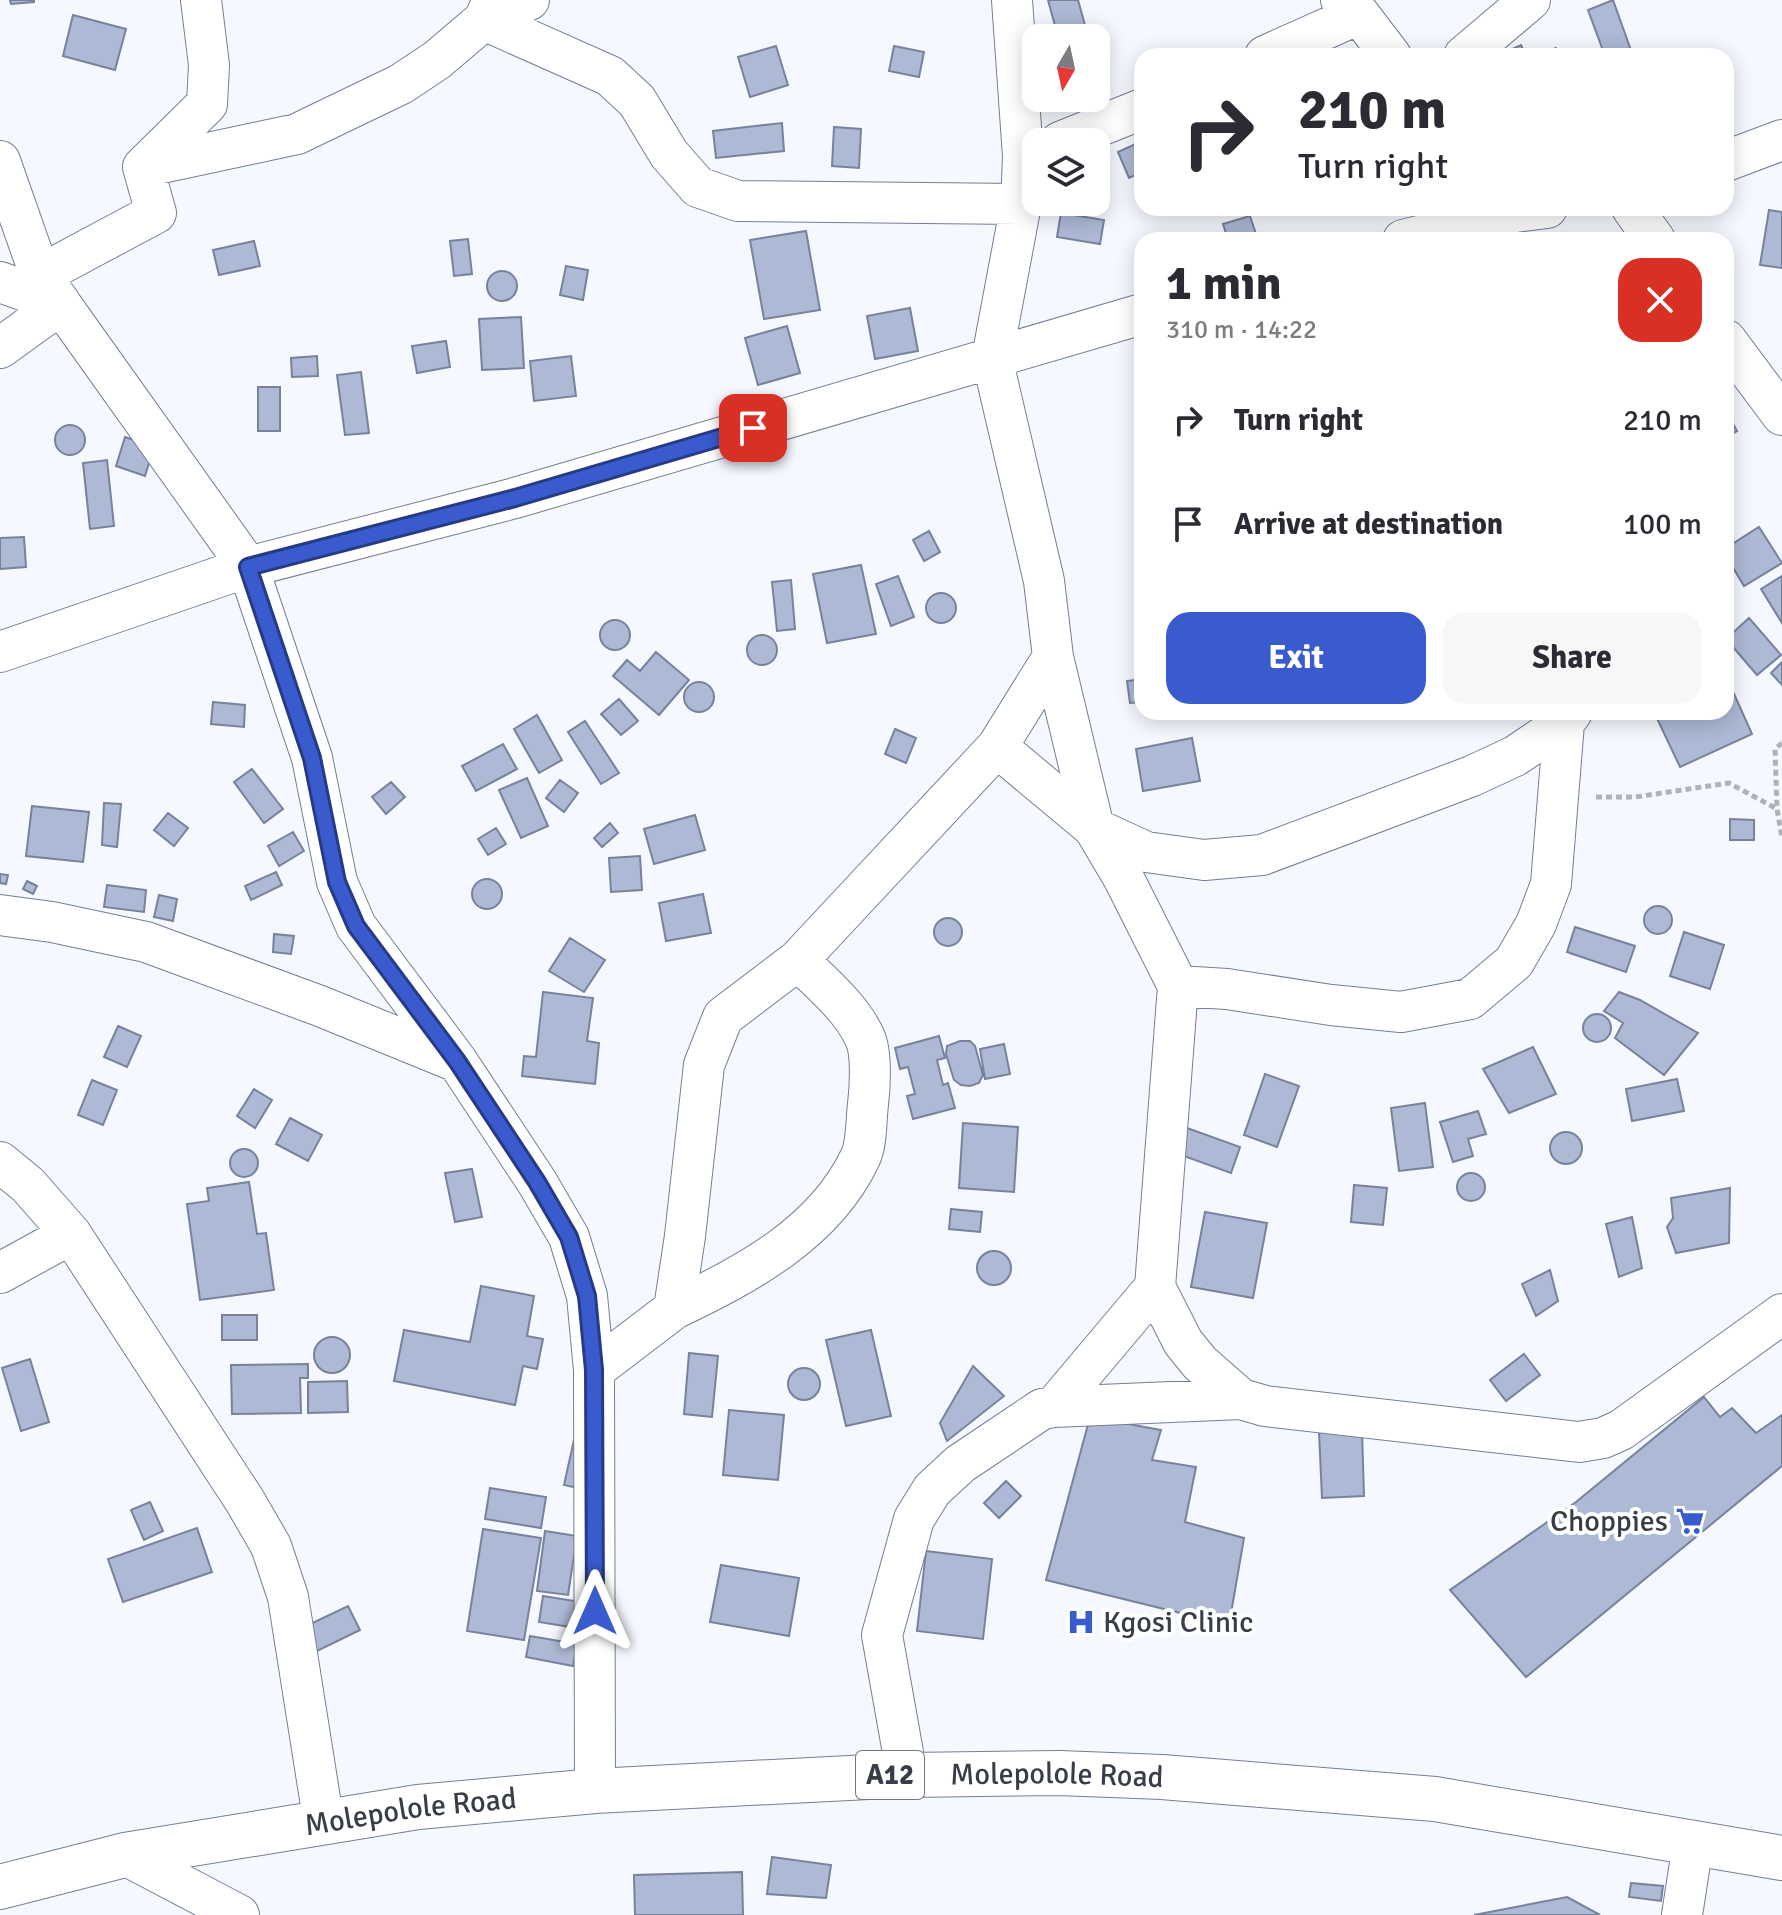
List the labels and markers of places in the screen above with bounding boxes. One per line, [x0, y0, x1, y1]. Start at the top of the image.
pin [719, 394, 787, 462]
place label: Choppies [1550, 1503, 1668, 1540]
supermarket icon: Choppies [1675, 1506, 1705, 1536]
place label: Kgosi Clinic [1103, 1604, 1253, 1641]
hospital icon: Kgosi Clinic [1066, 1607, 1096, 1637]

